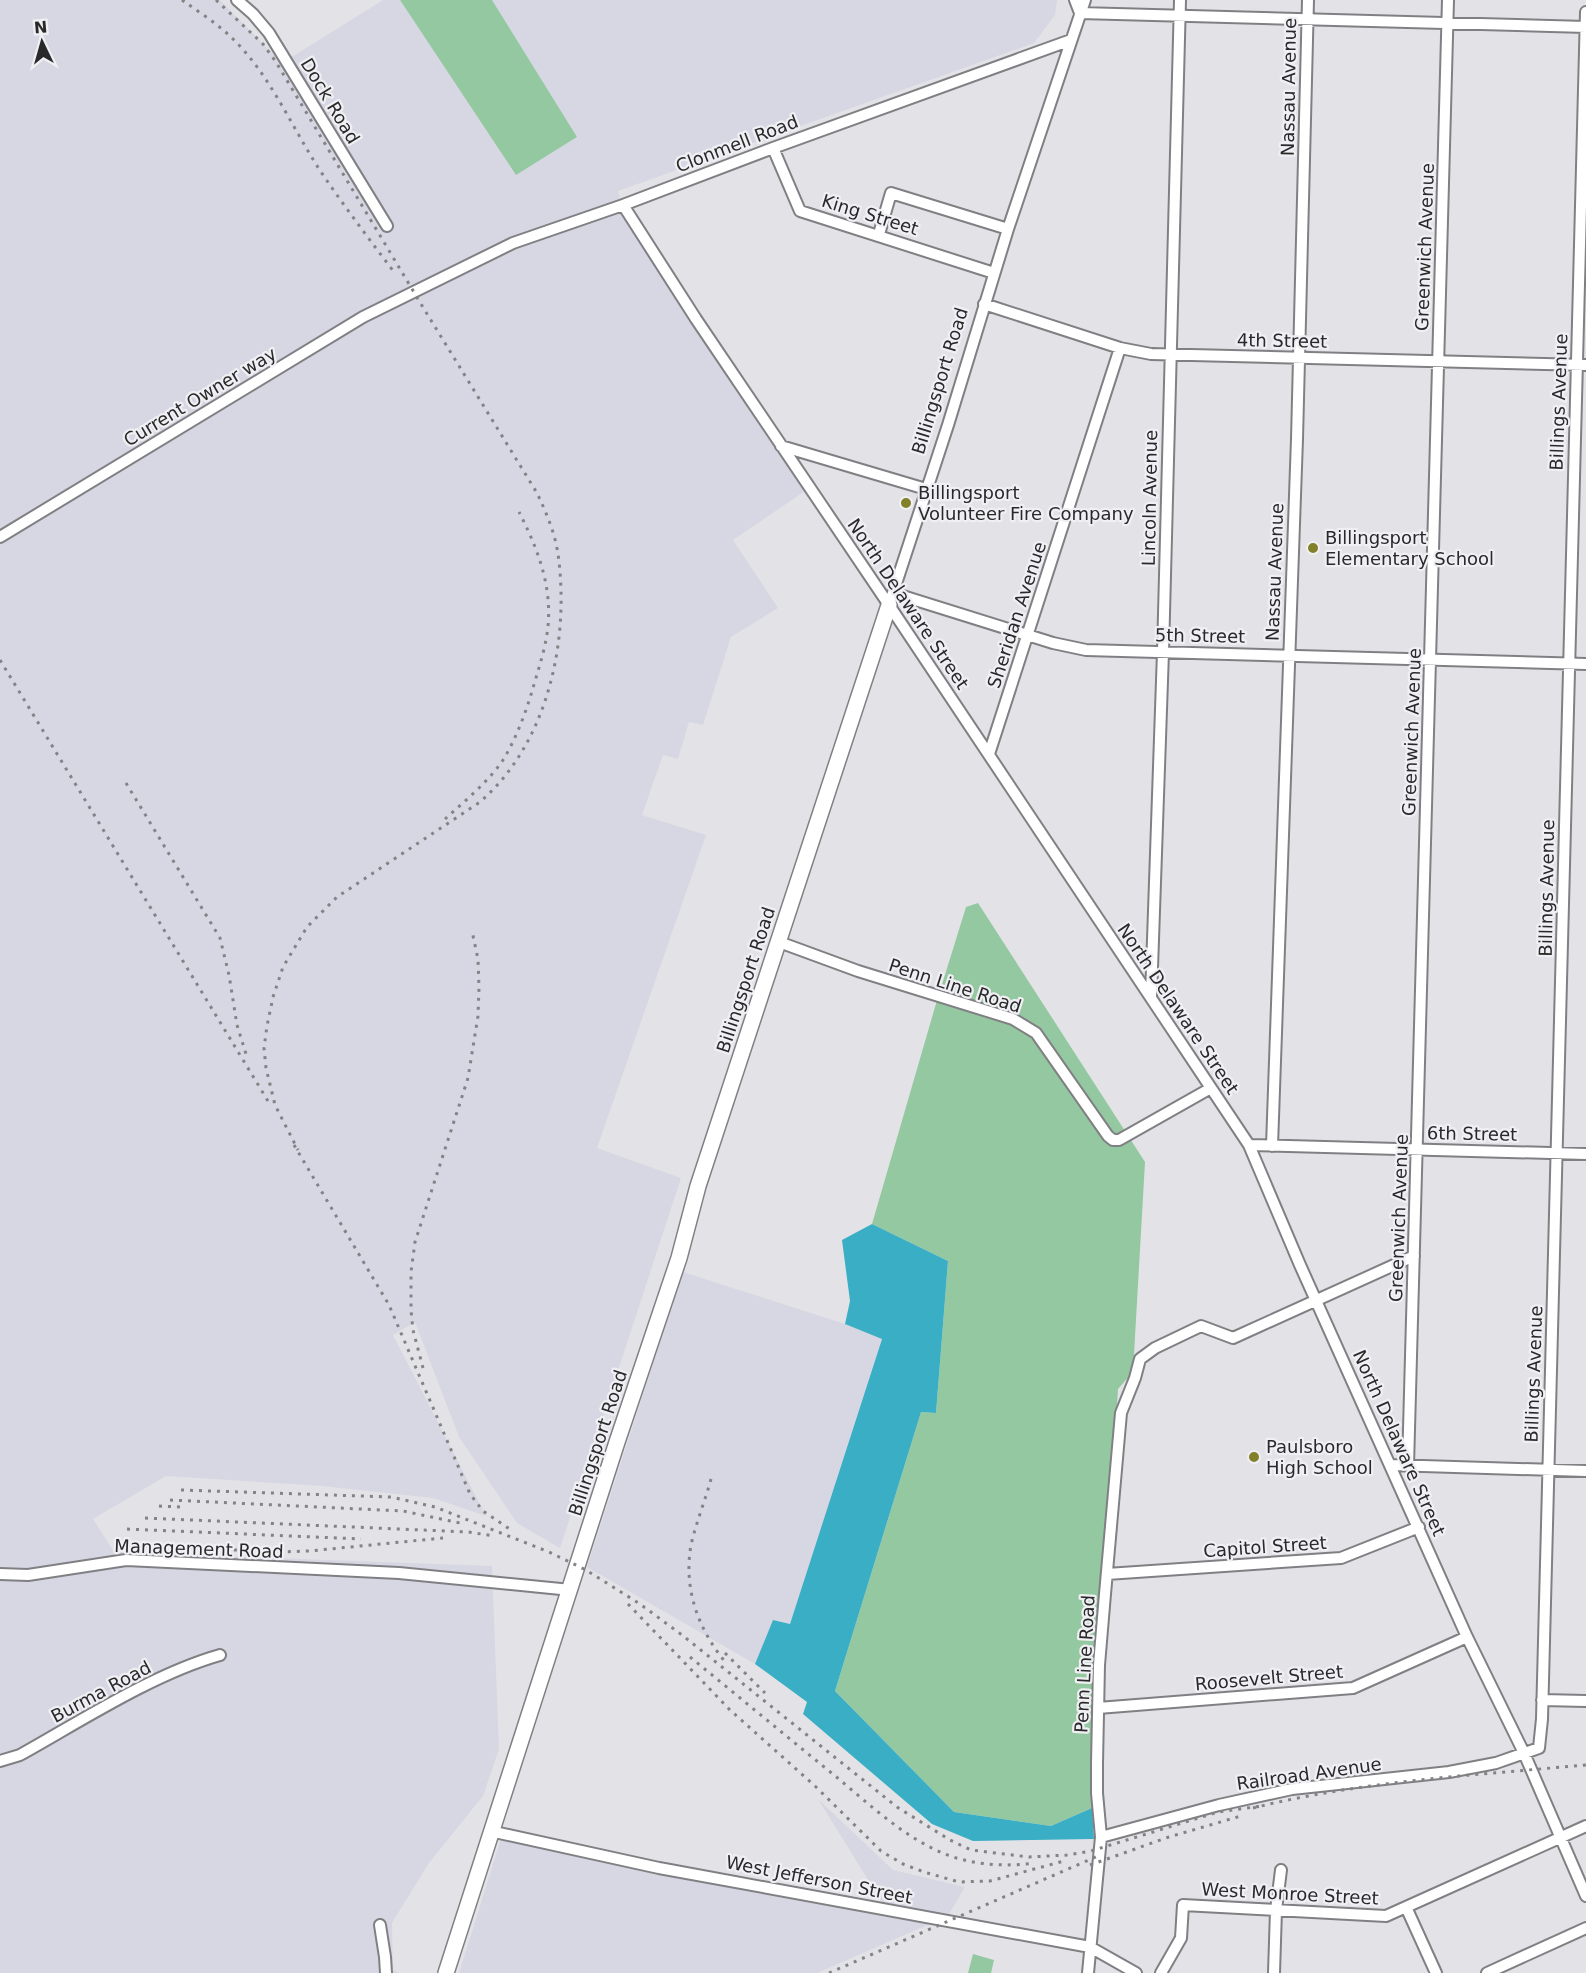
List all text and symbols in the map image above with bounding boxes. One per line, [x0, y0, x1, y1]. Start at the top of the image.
north arrow [12, 12, 72, 72]
text: N [33, 18, 48, 38]
street label: Nassau Avenue [1277, 18, 1300, 156]
street label: Dock Road [297, 54, 364, 147]
street label: Clonmell Road [673, 111, 801, 177]
street label: Greenwich Avenue [1411, 163, 1438, 331]
street label: King Street [819, 190, 921, 239]
street label: Billingsport Road [907, 305, 972, 457]
street label: 4th Street [1237, 329, 1327, 352]
street label: Billings Avenue [1546, 333, 1571, 471]
street label: Current Owner way [120, 343, 280, 450]
street label: Lincoln Avenue [1138, 430, 1161, 566]
place label: Billingsport Volunteer Fire Company [918, 482, 1134, 524]
marker: Billingsport Volunteer Fire Company [899, 496, 913, 510]
street label: Nassau Avenue [1262, 503, 1287, 641]
street label: North Delaware Street [843, 514, 973, 693]
place label: Billingsport Elementary School [1325, 527, 1494, 569]
street label: Sheridan Avenue [983, 539, 1050, 691]
marker: Billingsport Elementary School [1306, 541, 1320, 555]
street label: 5th Street [1155, 624, 1245, 647]
street label: Greenwich Avenue [1398, 648, 1425, 816]
street label: Billings Avenue [1535, 819, 1558, 957]
street label: Billingsport Road [712, 904, 779, 1056]
street label: North Delaware Street [1113, 919, 1243, 1098]
street label: Penn Line Road [886, 954, 1024, 1017]
street label: 6th Street [1427, 1122, 1517, 1145]
street label: Greenwich Avenue [1385, 1134, 1412, 1302]
street label: Billings Avenue [1521, 1305, 1546, 1443]
street label: North Delaware Street [1349, 1347, 1450, 1539]
street label: Billingsport Road [564, 1367, 631, 1519]
place label: Paulsboro High School [1266, 1436, 1373, 1478]
marker: Paulsboro High School [1247, 1450, 1261, 1464]
street label: Capitol Street [1203, 1532, 1327, 1561]
street label: Management Road [114, 1535, 284, 1562]
street label: Penn Line Road [1070, 1594, 1099, 1734]
street label: Burma Road [47, 1656, 154, 1727]
street label: Roosevelt Street [1194, 1661, 1344, 1694]
street label: Railroad Avenue [1235, 1753, 1383, 1794]
street label: West Jefferson Street [724, 1851, 914, 1908]
street label: West Monroe Street [1201, 1878, 1379, 1909]

